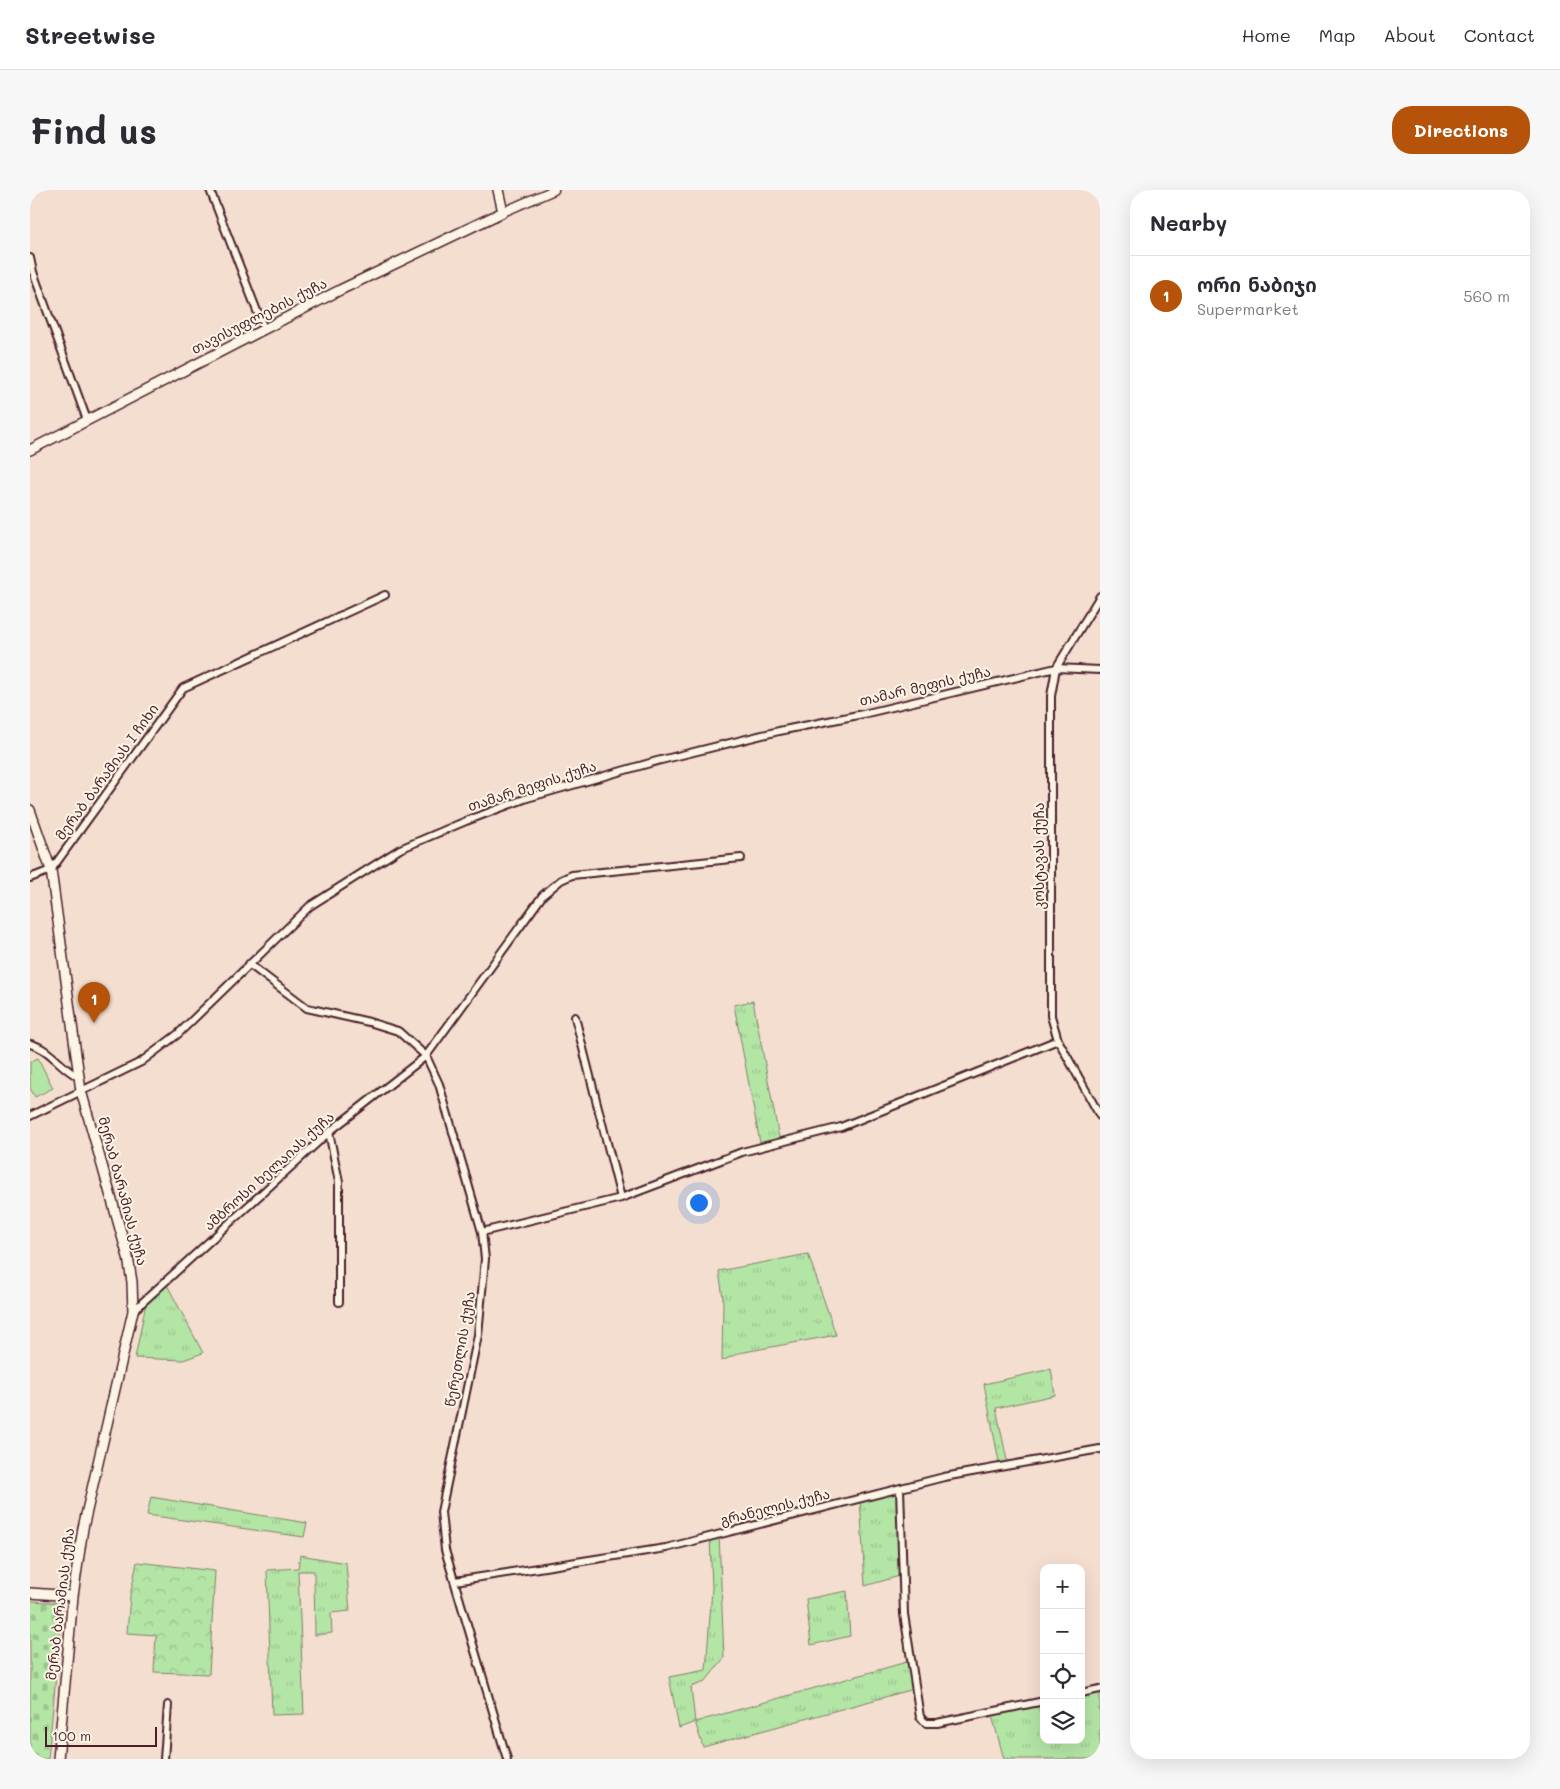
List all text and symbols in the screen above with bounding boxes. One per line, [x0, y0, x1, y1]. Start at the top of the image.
text: Streetwise [25, 19, 155, 50]
text: Home [1242, 23, 1291, 47]
text: Map [1319, 23, 1355, 47]
text: About [1383, 23, 1436, 47]
text: Contact [1464, 23, 1535, 47]
button: Directions [1392, 106, 1530, 154]
text: Find us [30, 107, 157, 153]
text: Nearby [1150, 209, 1227, 236]
text: ორი ნაბიჯი [1197, 272, 1317, 297]
street label: თავისუფლების ქუჩა [188, 273, 330, 358]
text: 1 [1162, 285, 1170, 306]
text: 560 m [1463, 285, 1510, 306]
text: Supermarket [1197, 298, 1299, 319]
street label: თამარ მეფის ქუჩა [857, 661, 992, 710]
street label: მერაბ ბარამიას I ჩიხი [51, 700, 162, 844]
street label: თამარ მეფის ქუჩა [465, 756, 599, 815]
street label: კოსტავას ქუჩა [1029, 802, 1048, 910]
pin: 1 [78, 982, 110, 1023]
street label: ამბროსი ხელაიას ქუჩა [200, 1107, 338, 1234]
street label: მერაბ ბარამიას ქუჩა [94, 1114, 152, 1267]
your location [686, 1190, 712, 1216]
street label: წერეთლის ქუჩა [440, 1290, 479, 1408]
street label: გრანელის ქუჩა [718, 1484, 832, 1529]
street label: მერაბ ბარამიას ქუჩა [41, 1527, 78, 1681]
map controls [1040, 1564, 1085, 1744]
button: + [1040, 1564, 1085, 1609]
button: − [1040, 1609, 1085, 1654]
button: locate [1040, 1654, 1085, 1699]
button: layers [1040, 1699, 1085, 1744]
scale bar [45, 1724, 158, 1747]
text: 100 m [52, 1726, 91, 1745]

